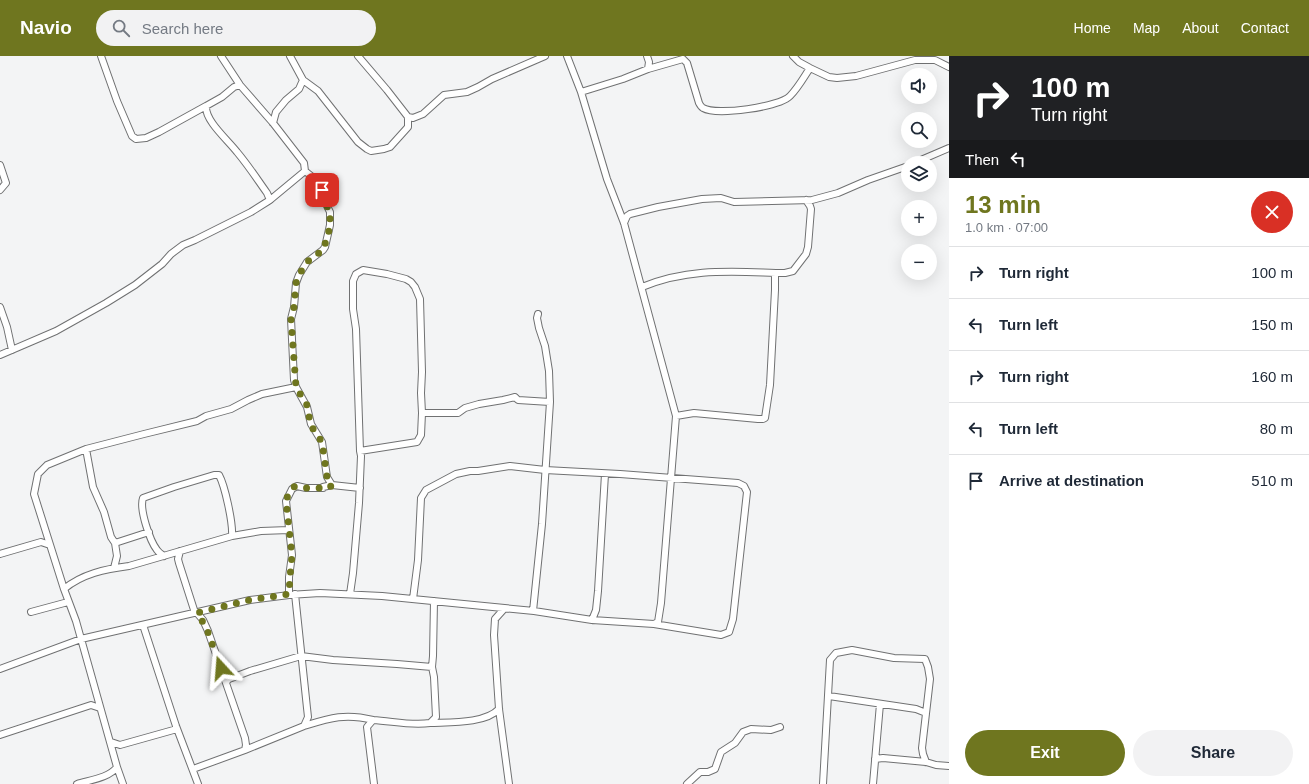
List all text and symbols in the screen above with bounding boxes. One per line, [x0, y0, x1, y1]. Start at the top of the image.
search box [96, 10, 376, 46]
text: Navio [20, 17, 72, 38]
icon: search [110, 17, 132, 39]
text: Search here [142, 20, 223, 37]
text: Home [1074, 20, 1111, 36]
text: Map [1133, 20, 1160, 36]
text: About [1182, 20, 1219, 36]
text: Contact [1241, 20, 1289, 36]
map controls [901, 68, 937, 280]
button: sound [901, 68, 937, 104]
icon: right [965, 72, 1017, 124]
text: 100 m [1031, 72, 1110, 103]
text: Turn right [1031, 105, 1107, 125]
button: search [901, 112, 937, 148]
icon: left [1007, 148, 1029, 170]
text: Then [965, 151, 999, 168]
button: layers [901, 156, 937, 192]
pin [305, 173, 339, 207]
icon: arrive [311, 179, 333, 201]
text: 13 min [965, 191, 1041, 218]
button: close [1251, 191, 1293, 233]
button: + [901, 200, 937, 236]
text: 1.0 km · 07:00 [965, 220, 1048, 235]
button: − [901, 244, 937, 280]
icon: right [965, 262, 987, 284]
text: Turn right [999, 264, 1069, 281]
text: 100 m [1251, 264, 1293, 281]
icon: left [965, 314, 987, 336]
text: Turn left [999, 316, 1058, 333]
text: 150 m [1251, 316, 1293, 333]
icon: right [965, 366, 987, 388]
text: Turn right [999, 368, 1069, 385]
text: 160 m [1251, 368, 1293, 385]
icon: left [965, 418, 987, 440]
text: Turn left [999, 420, 1058, 437]
text: 80 m [1260, 420, 1293, 437]
icon: arrive [965, 470, 987, 492]
text: Arrive at destination [999, 472, 1144, 489]
text: 510 m [1251, 472, 1293, 489]
position arrow [200, 647, 242, 689]
button: Exit [965, 730, 1125, 776]
button: Share [1133, 730, 1293, 776]

